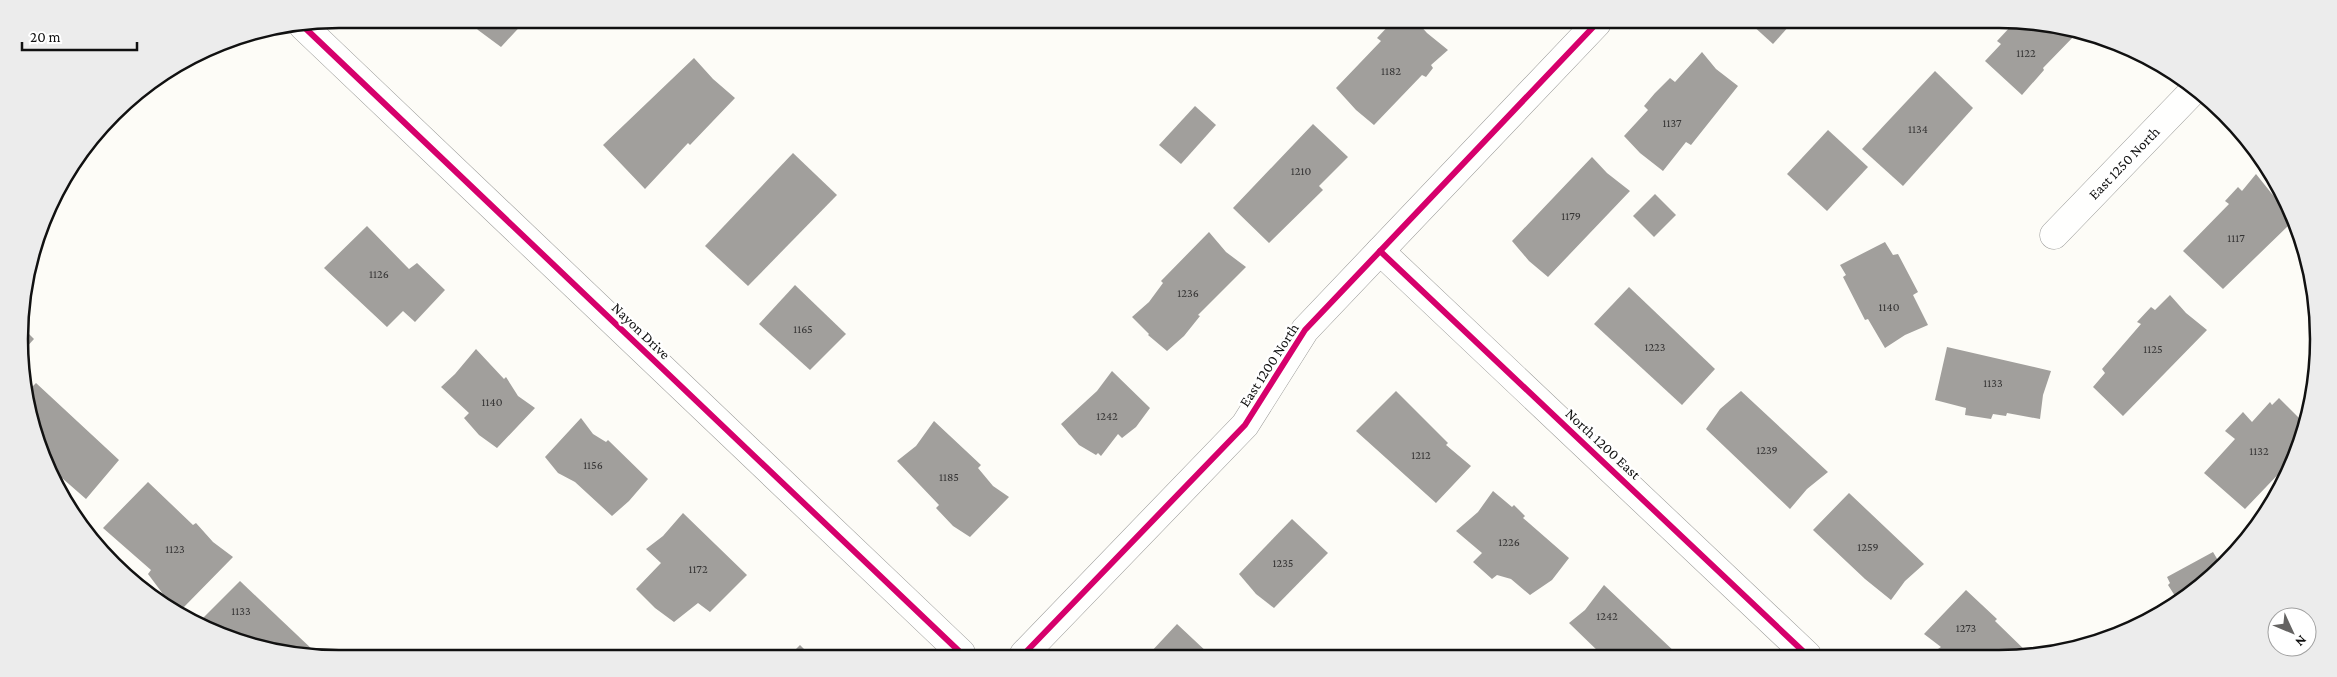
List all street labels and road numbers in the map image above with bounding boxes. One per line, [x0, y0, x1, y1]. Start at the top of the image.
street label: East 1250 North [2085, 123, 2163, 203]
street label: Nayon Drive [608, 299, 674, 364]
street label: East 1200 North [1236, 320, 1302, 410]
street label: North 1200 East [1562, 405, 1644, 483]

